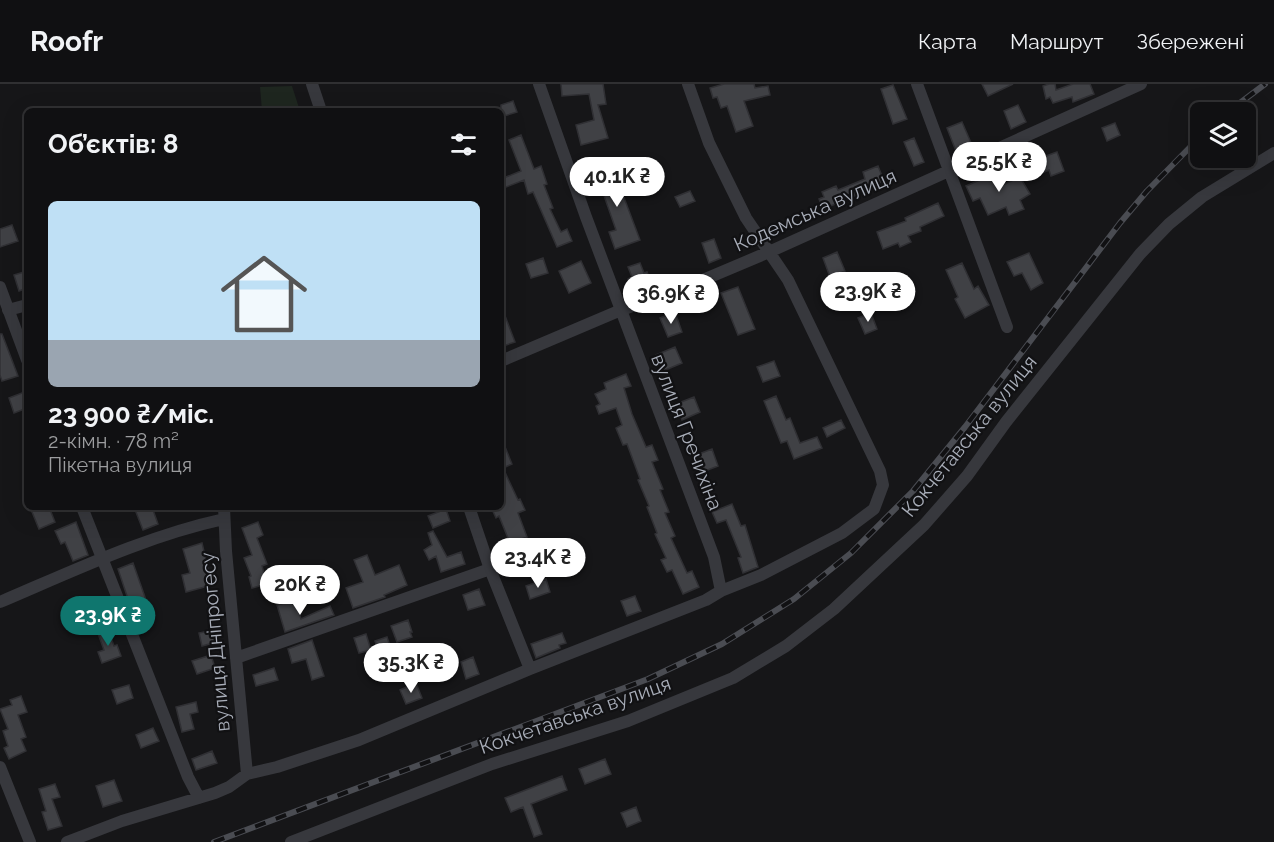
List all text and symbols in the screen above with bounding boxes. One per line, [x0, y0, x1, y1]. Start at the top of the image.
text: Roofr [30, 25, 103, 58]
text: Карта [918, 29, 977, 54]
text: Маршрут [1010, 29, 1103, 54]
text: Збережені [1136, 29, 1244, 54]
map controls [1190, 102, 1256, 168]
button: layers [1190, 102, 1256, 168]
icon: filters [447, 128, 480, 161]
text: Об’єктів: 8 [48, 129, 178, 159]
pin: 25.5K ₴ [944, 142, 1054, 193]
text: 25.5K ₴ [966, 149, 1032, 173]
pin: 40.1K ₴ [562, 157, 672, 208]
street label: Кодемська вулиця [730, 163, 900, 257]
text: 40.1K ₴ [584, 164, 650, 188]
icon: home [210, 240, 318, 348]
pin: 23.9K ₴ [813, 272, 923, 323]
pin: 36.9K ₴ [616, 274, 726, 325]
text: 23.9K ₴ [834, 279, 902, 303]
text: 36.9K ₴ [637, 281, 705, 305]
street label: вулиця Гречихіна [646, 350, 728, 514]
street label: Кокчетавська вулиця [896, 350, 1042, 522]
text: 23 900 ₴/міс. [48, 399, 214, 429]
text: 2-кімн. · 78 m² [48, 429, 179, 453]
text: Пікетна вулиця [48, 453, 192, 477]
pin: 23.4K ₴ [483, 538, 593, 589]
text: 23.4K ₴ [505, 545, 571, 569]
street label: вулиця Дніпрогесу [195, 551, 235, 733]
pin: 20K ₴ [258, 565, 342, 616]
text: 20K ₴ [274, 572, 326, 596]
pin: 23.9K ₴ [53, 596, 163, 647]
text: 23.9K ₴ [74, 603, 142, 627]
pin: 35.3K ₴ [356, 643, 466, 694]
text: 35.3K ₴ [378, 650, 444, 674]
street label: Кокчетавська вулиця [476, 671, 674, 759]

